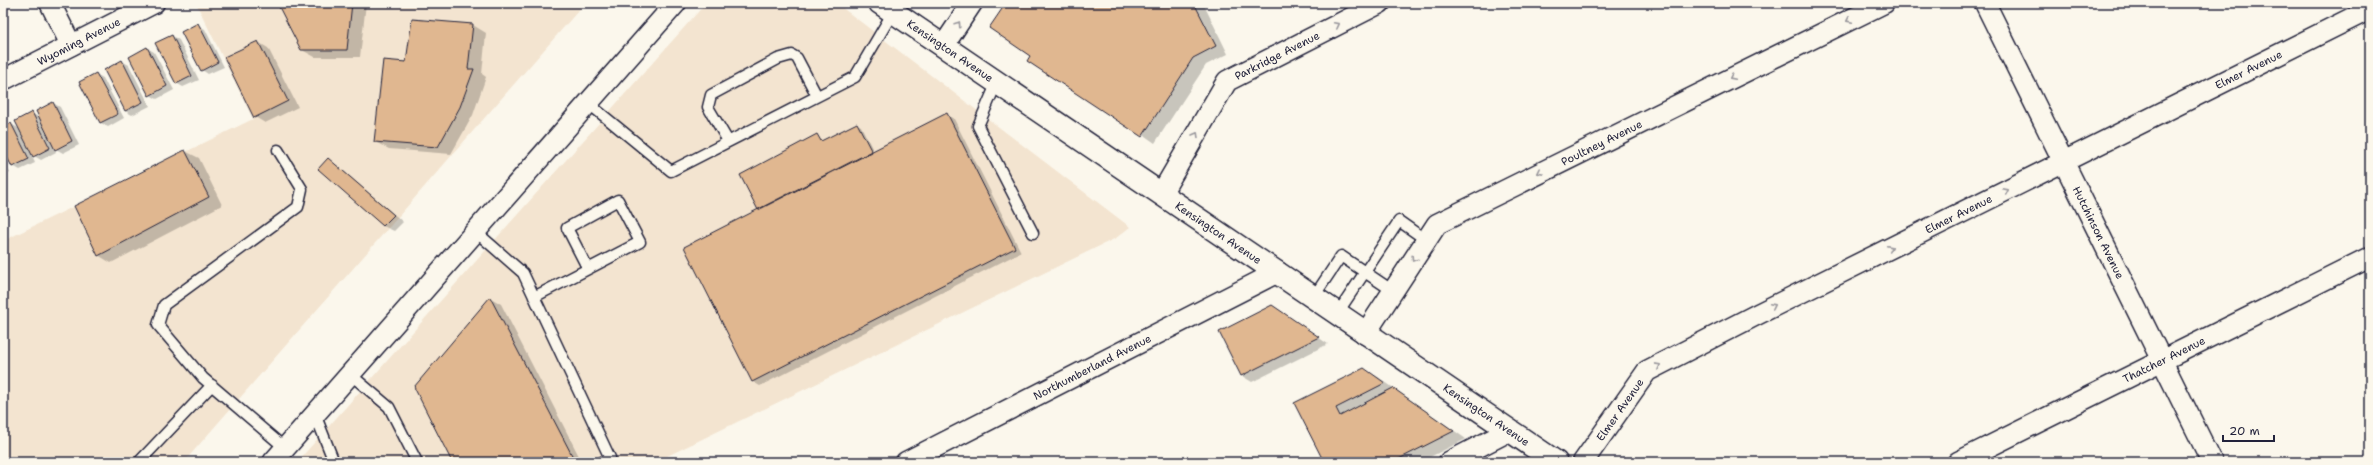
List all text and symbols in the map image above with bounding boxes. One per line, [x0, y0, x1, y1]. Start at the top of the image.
street label: Wyoming Avenue [35, 14, 123, 69]
one-way arrow [1846, 15, 1853, 23]
street label: Kensington Avenue [904, 16, 996, 85]
one-way arrow [953, 21, 961, 28]
one-way arrow [1333, 22, 1341, 30]
street label: Parkridge Avenue [1232, 28, 1322, 83]
street label: Elmer Avenue [2212, 47, 2285, 93]
one-way arrow [1729, 72, 1737, 80]
street label: Poultney Avenue [1558, 116, 1645, 169]
one-way arrow [1191, 132, 1198, 139]
one-way arrow [1537, 167, 1545, 175]
street label: Hutchinson Avenue [2069, 184, 2128, 281]
one-way arrow [2002, 188, 2010, 196]
street label: Elmer Avenue [1922, 191, 1995, 237]
street label: Kensington Avenue [1172, 198, 1265, 267]
one-way arrow [1886, 246, 1893, 253]
one-way arrow [1411, 255, 1419, 262]
one-way arrow [1769, 303, 1777, 311]
street label: Northumberland Avenue [1031, 331, 1154, 403]
street label: Thatcher Avenue [2120, 333, 2208, 386]
one-way arrow [1654, 363, 1661, 370]
street label: Elmer Avenue [1593, 375, 1647, 444]
street label: Kensington Avenue [1440, 380, 1533, 449]
scale bar [2223, 417, 2274, 443]
text: 20 m [2229, 423, 2260, 439]

